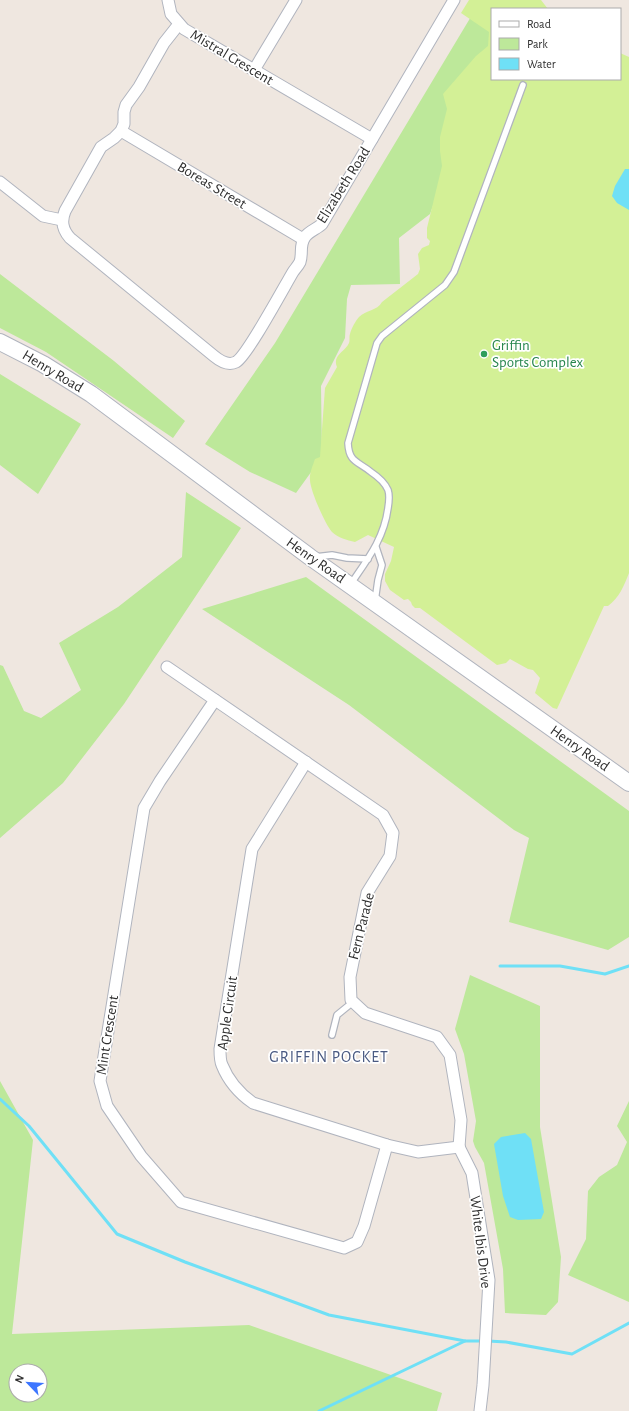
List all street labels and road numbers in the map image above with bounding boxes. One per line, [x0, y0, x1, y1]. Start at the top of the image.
street label: Mistral Crescent [188, 27, 276, 88]
street label: Elizabeth Road [314, 144, 373, 226]
street label: Boreas Street [175, 159, 249, 212]
street label: Henry Road [20, 347, 86, 396]
street label: Henry Road [283, 535, 348, 586]
street label: Henry Road [547, 723, 612, 774]
street label: Fern Parade [346, 891, 377, 961]
street label: Apple Circuit [215, 975, 240, 1051]
street label: Mint Crescent [94, 994, 121, 1076]
street label: White Ibis Drive [467, 1195, 494, 1289]

